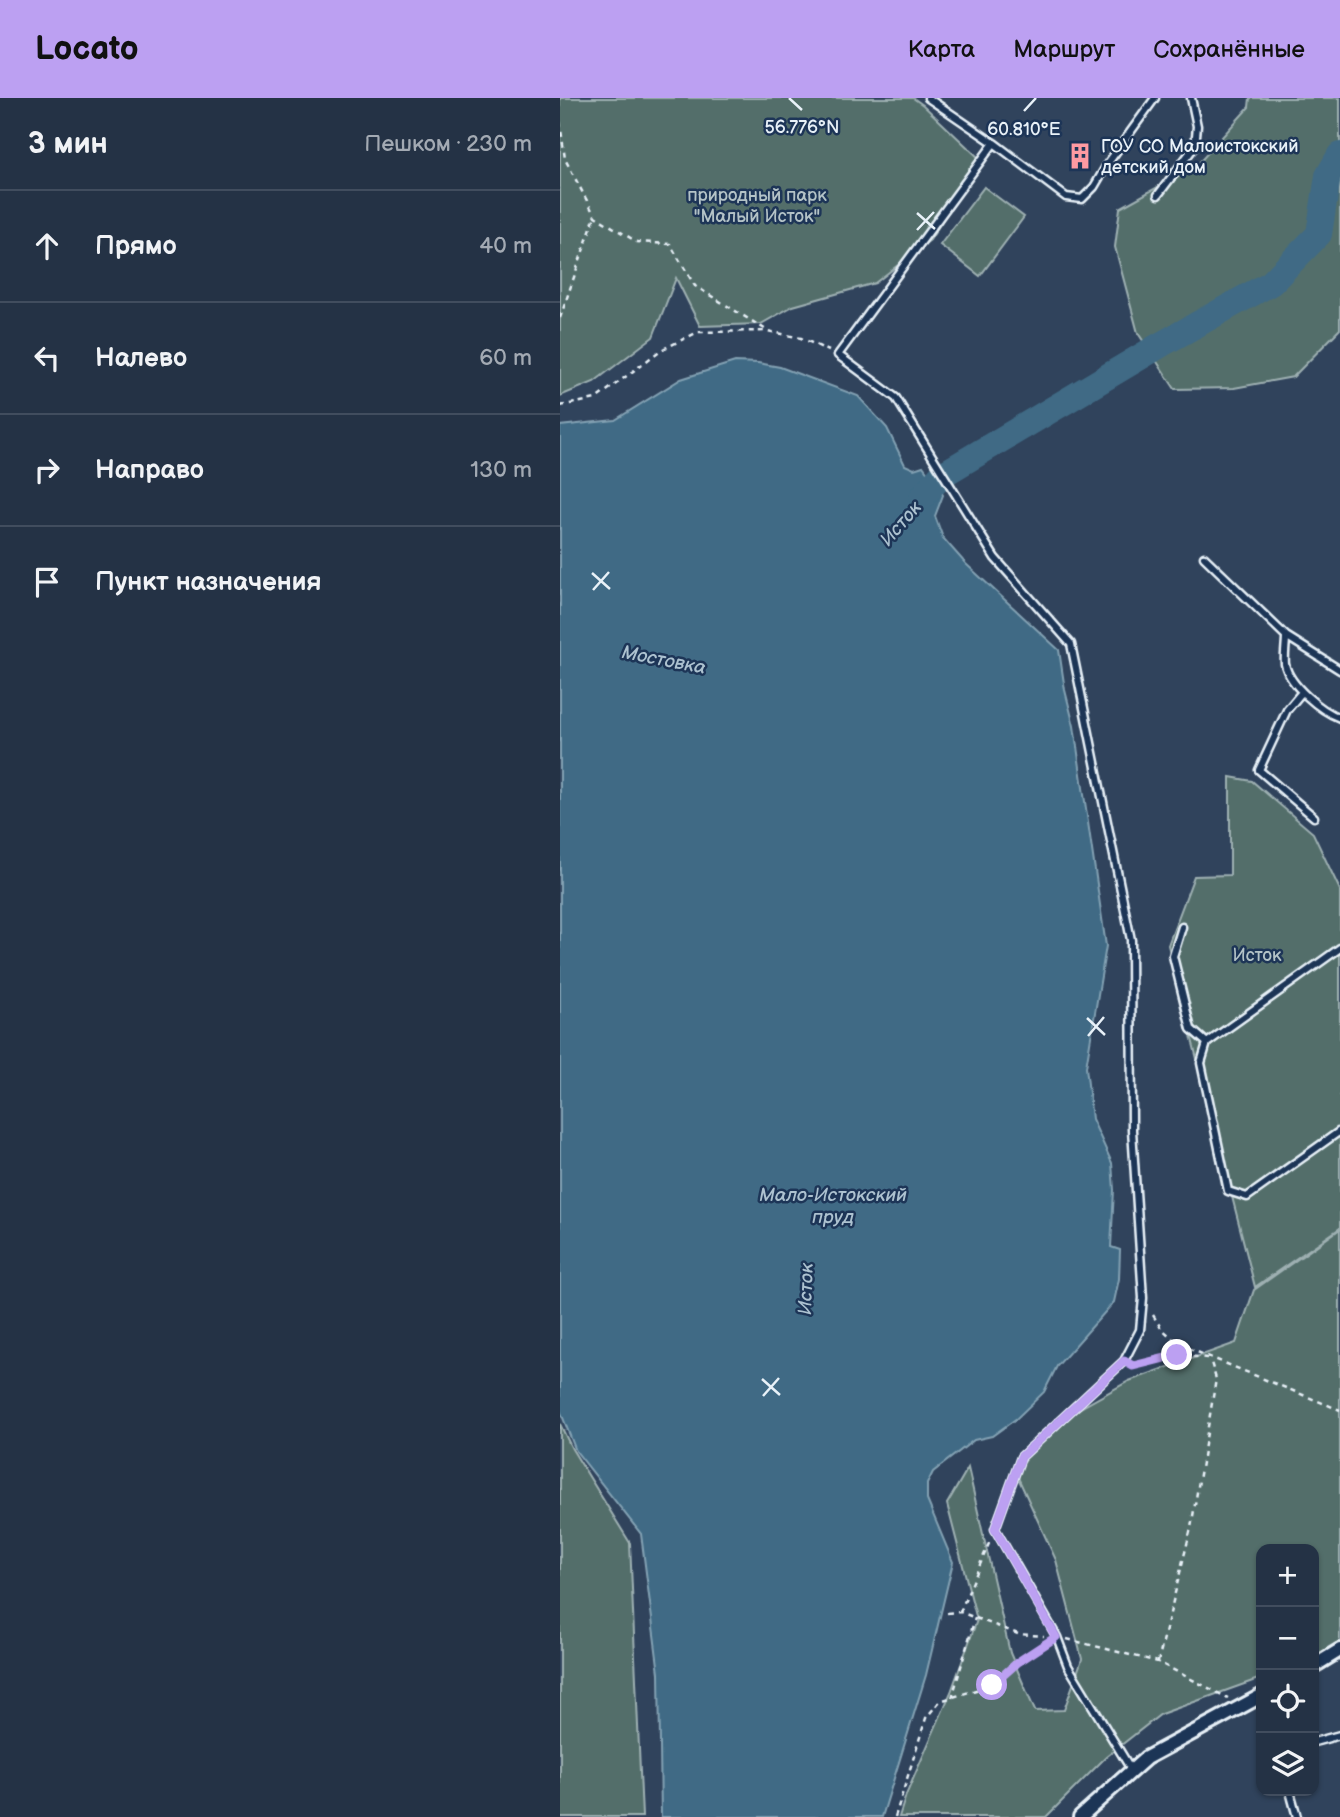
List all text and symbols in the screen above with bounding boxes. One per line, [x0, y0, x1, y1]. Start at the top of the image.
text: Locato [35, 29, 139, 69]
text: Карта [908, 35, 975, 64]
text: Маршрут [1013, 35, 1115, 64]
text: Сохранённые [1153, 35, 1305, 64]
text: 56.776°N [765, 117, 839, 138]
text: 60.810°E [987, 119, 1061, 140]
text: 3 мин [28, 126, 108, 162]
text: Пешком · 230 m [364, 130, 532, 158]
place label: ГОУ СО Малоистокский детский дом [1101, 136, 1298, 178]
building icon: ГОУ СО Малоистокский детский дом [1065, 141, 1095, 171]
park label: природный парк "Малый Исток" [687, 185, 827, 227]
icon: ahead [28, 227, 66, 265]
text: Прямо [95, 231, 177, 262]
text: 40 m [479, 232, 532, 260]
icon: left [28, 339, 66, 377]
text: Налево [95, 343, 187, 374]
text: 60 m [479, 344, 532, 372]
icon: right [28, 451, 66, 489]
text: Направо [95, 455, 204, 486]
text: 130 m [470, 456, 532, 484]
water label: Исток [875, 496, 928, 551]
icon: arrive [28, 563, 66, 601]
text: Пункт назначения [95, 567, 321, 598]
water label: Мостовка [620, 641, 708, 680]
park label: Исток [1232, 945, 1282, 966]
water label: Мало-Истокский пруд [759, 1184, 907, 1229]
water label: Исток [794, 1262, 819, 1316]
route end [1161, 1339, 1192, 1370]
map controls [1256, 1544, 1319, 1796]
button: + [1256, 1544, 1319, 1607]
button: − [1256, 1607, 1319, 1670]
route start [976, 1669, 1007, 1700]
button: locate [1256, 1670, 1319, 1733]
button: layers [1256, 1733, 1319, 1796]

